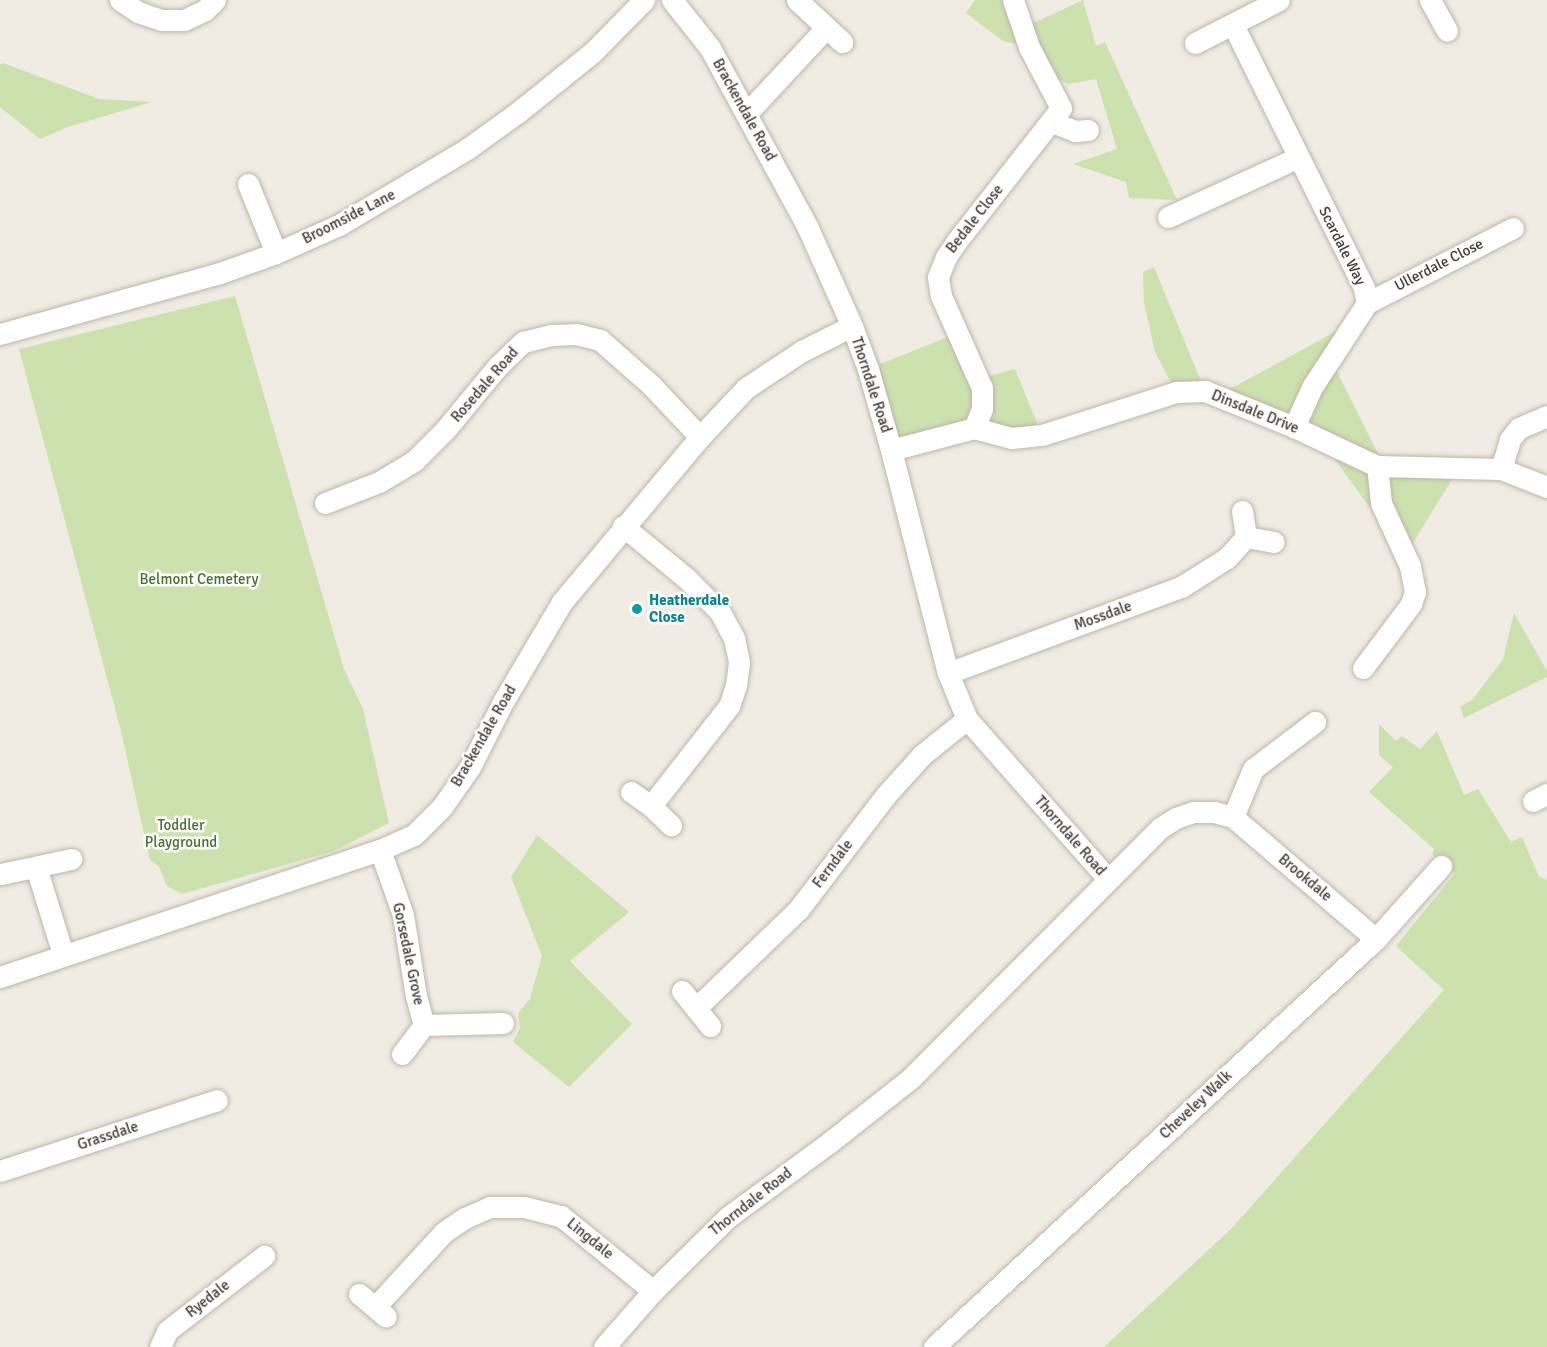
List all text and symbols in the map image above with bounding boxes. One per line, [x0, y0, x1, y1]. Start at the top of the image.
street label: Brackendale Road [708, 56, 780, 164]
street label: Bedale Close [943, 181, 1007, 257]
street label: Broomside Lane [299, 186, 399, 248]
street label: Scardale Way [1315, 204, 1369, 288]
street label: Ullerdale Close [1392, 235, 1486, 295]
street label: Thorndale Road [847, 335, 895, 435]
street label: Rosedale Road [448, 344, 522, 426]
street label: Dinsdale Drive [1209, 386, 1301, 438]
park label: Belmont Cemetery [140, 571, 258, 589]
place label: Heatherdale Close [649, 591, 729, 626]
street label: Mossdale [1072, 597, 1134, 635]
marker: Heatherdale Close [630, 602, 644, 616]
street label: Brackendale Road [448, 682, 520, 790]
street label: Thorndale Road [1030, 792, 1110, 880]
park label: Toddler Playground [145, 816, 217, 851]
street label: Ferndale [809, 836, 857, 892]
street label: Brookdale [1275, 850, 1335, 906]
street label: Gorsedale Grove [388, 901, 428, 1007]
street label: Cheveley Walk [1156, 1067, 1236, 1143]
street label: Grassdale [75, 1118, 141, 1154]
street label: Thorndale Road [706, 1164, 796, 1240]
street label: Lingdale [563, 1215, 617, 1263]
street label: Ryedale [182, 1276, 234, 1322]

